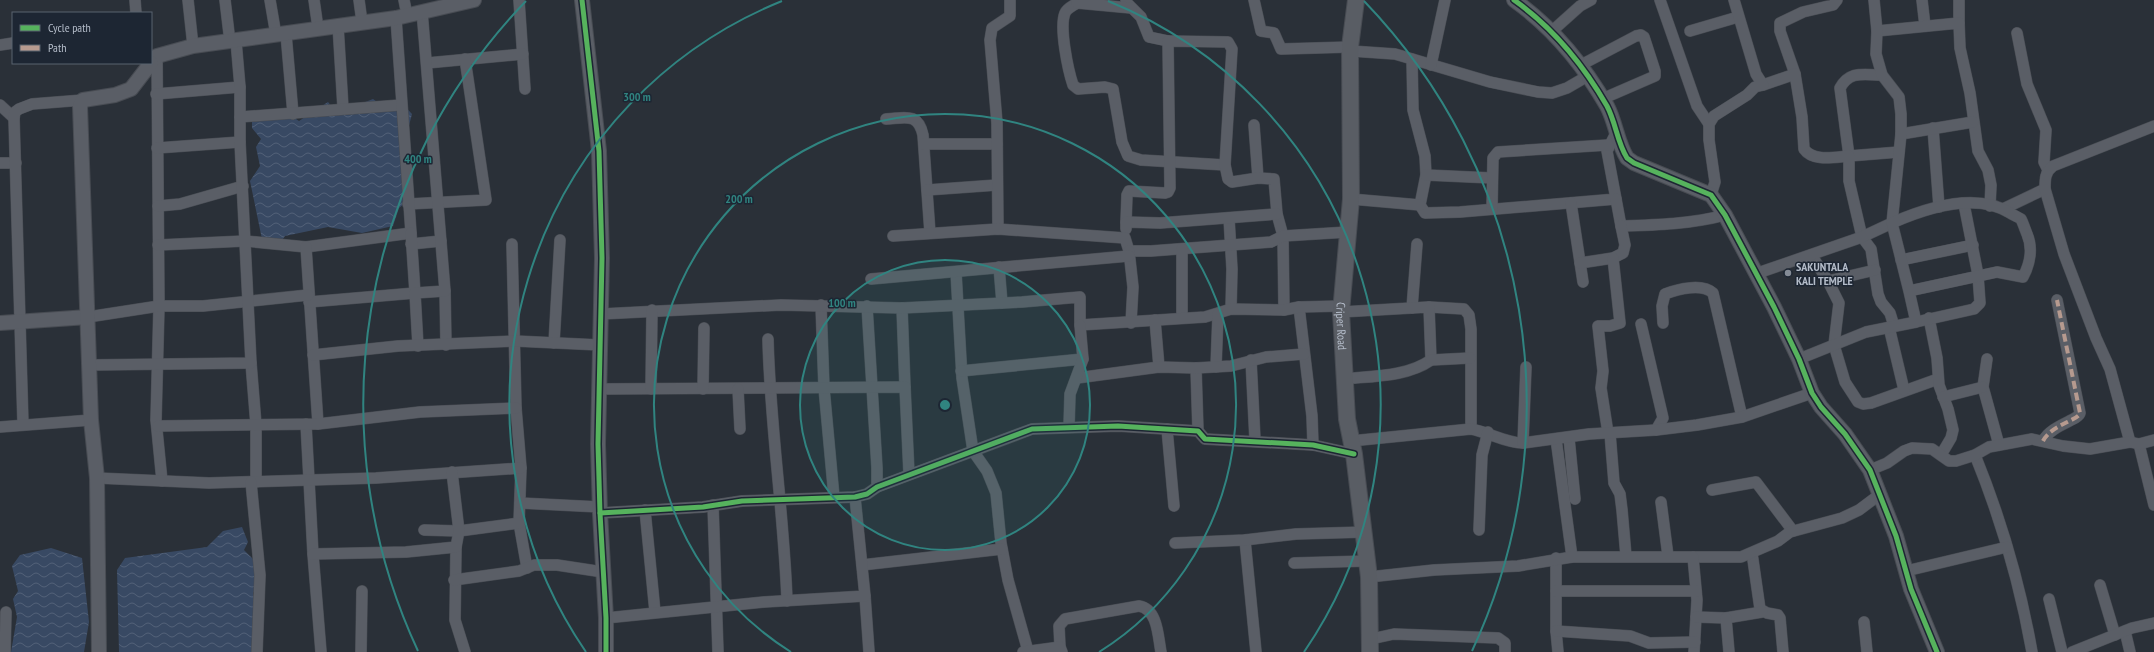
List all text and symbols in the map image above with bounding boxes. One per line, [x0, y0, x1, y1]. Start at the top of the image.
legend [12, 12, 152, 64]
text: Cycle path [48, 20, 91, 35]
text: Path [48, 40, 66, 55]
text: 300 m [623, 89, 651, 104]
text: 400 m [404, 151, 432, 166]
text: 200 m [725, 191, 753, 206]
place label: SAKUNTALA KALI TEMPLE [1796, 259, 1853, 288]
marker: SAKUNTALA KALI TEMPLE [1783, 268, 1793, 278]
text: 100 m [828, 295, 856, 310]
street label: Criper Road [1333, 302, 1351, 350]
centre of rings [938, 398, 952, 412]

